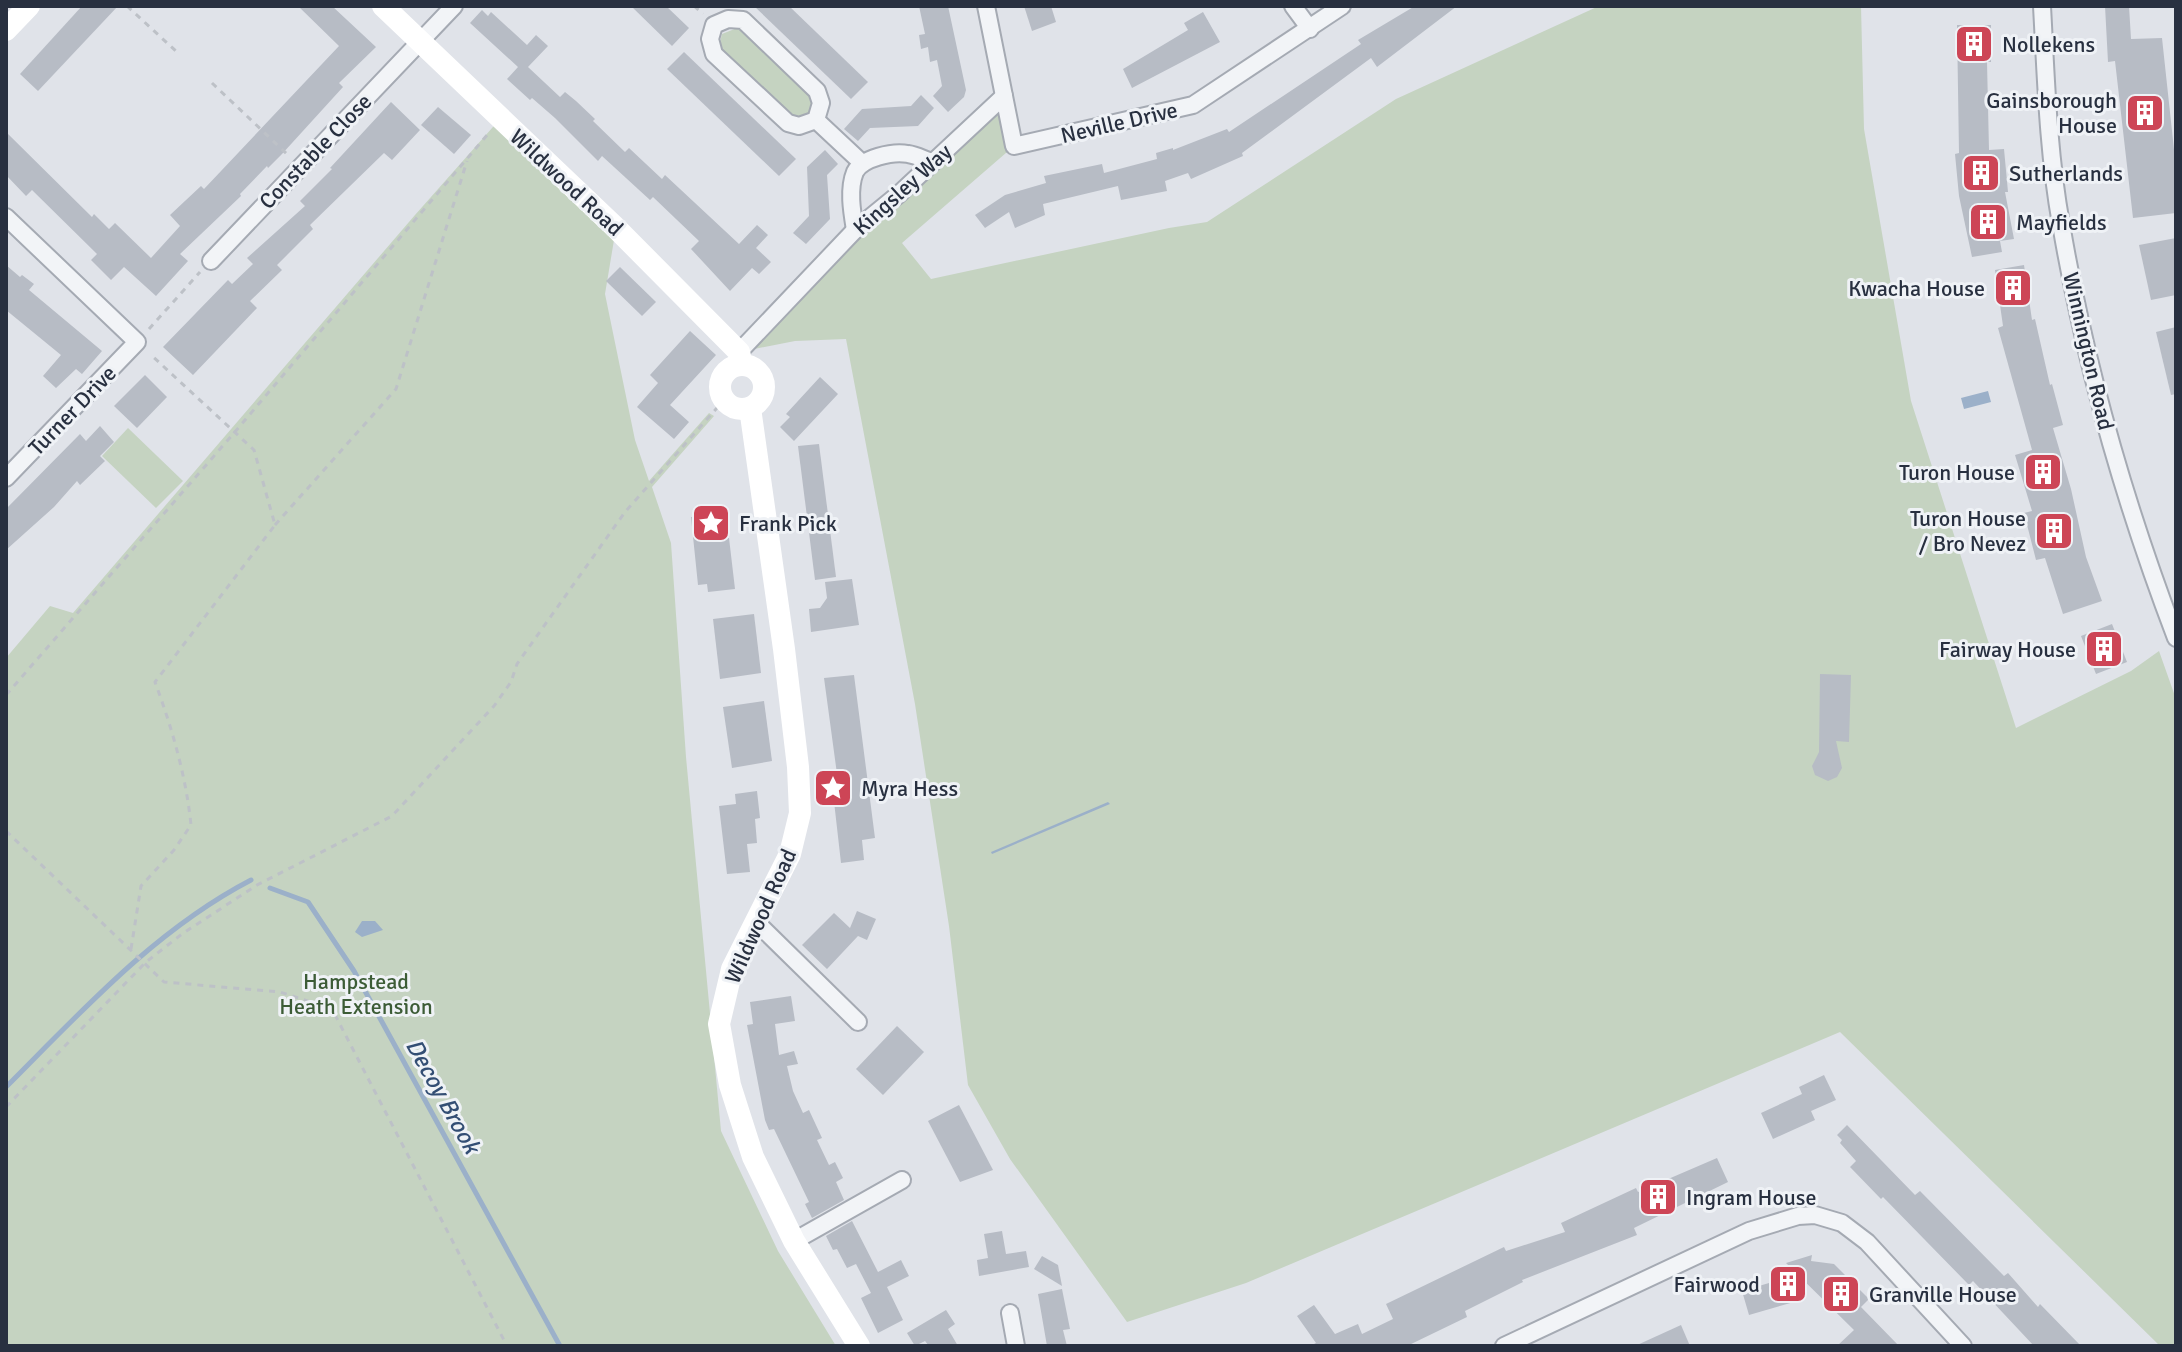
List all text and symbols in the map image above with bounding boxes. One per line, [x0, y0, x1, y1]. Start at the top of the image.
building icon: Nollekens [1953, 23, 1995, 65]
place label: Nollekens [2002, 31, 2095, 58]
place label: Gainsborough House [1986, 87, 2117, 139]
street label: Constable Close [253, 88, 377, 215]
building icon: Gainsborough House [2124, 92, 2166, 134]
street label: Neville Drive [1058, 96, 1180, 149]
street label: Wildwood Road [505, 123, 629, 242]
street label: Kingsley Way [847, 138, 958, 241]
building icon: Sutherlands [1960, 152, 2002, 194]
place label: Sutherlands [2009, 160, 2123, 187]
building icon: Mayfields [1967, 201, 2009, 243]
place label: Mayfields [2016, 209, 2107, 236]
building icon: Kwacha House [1992, 267, 2034, 309]
street label: Winnington Road [2057, 270, 2120, 433]
place label: Kwacha House [1848, 275, 1985, 302]
street label: Turner Drive [23, 360, 122, 461]
building icon: Turon House [2022, 451, 2064, 493]
place label: Turon House [1899, 459, 2015, 486]
place icon: Frank Pick [690, 502, 732, 544]
place label: Turon House / Bro Nevez [1910, 505, 2026, 557]
place label: Frank Pick [739, 510, 837, 537]
building icon: Turon House / Bro Nevez [2033, 510, 2075, 552]
building icon: Fairway House [2083, 628, 2125, 670]
place label: Fairway House [1939, 636, 2076, 663]
place icon: Myra Hess [812, 767, 854, 809]
place label: Myra Hess [861, 775, 958, 802]
street label: Wildwood Road [719, 845, 802, 988]
park label: Hampstead Heath Extension [279, 968, 433, 1020]
water label: Decoy Brook [399, 1033, 488, 1160]
building icon: Ingram House [1637, 1176, 1679, 1218]
place label: Ingram House [1686, 1184, 1817, 1211]
building icon: Fairwood [1767, 1263, 1809, 1305]
place label: Fairwood [1673, 1271, 1760, 1298]
building icon: Granville House [1820, 1273, 1862, 1315]
place label: Granville House [1869, 1281, 2017, 1308]

